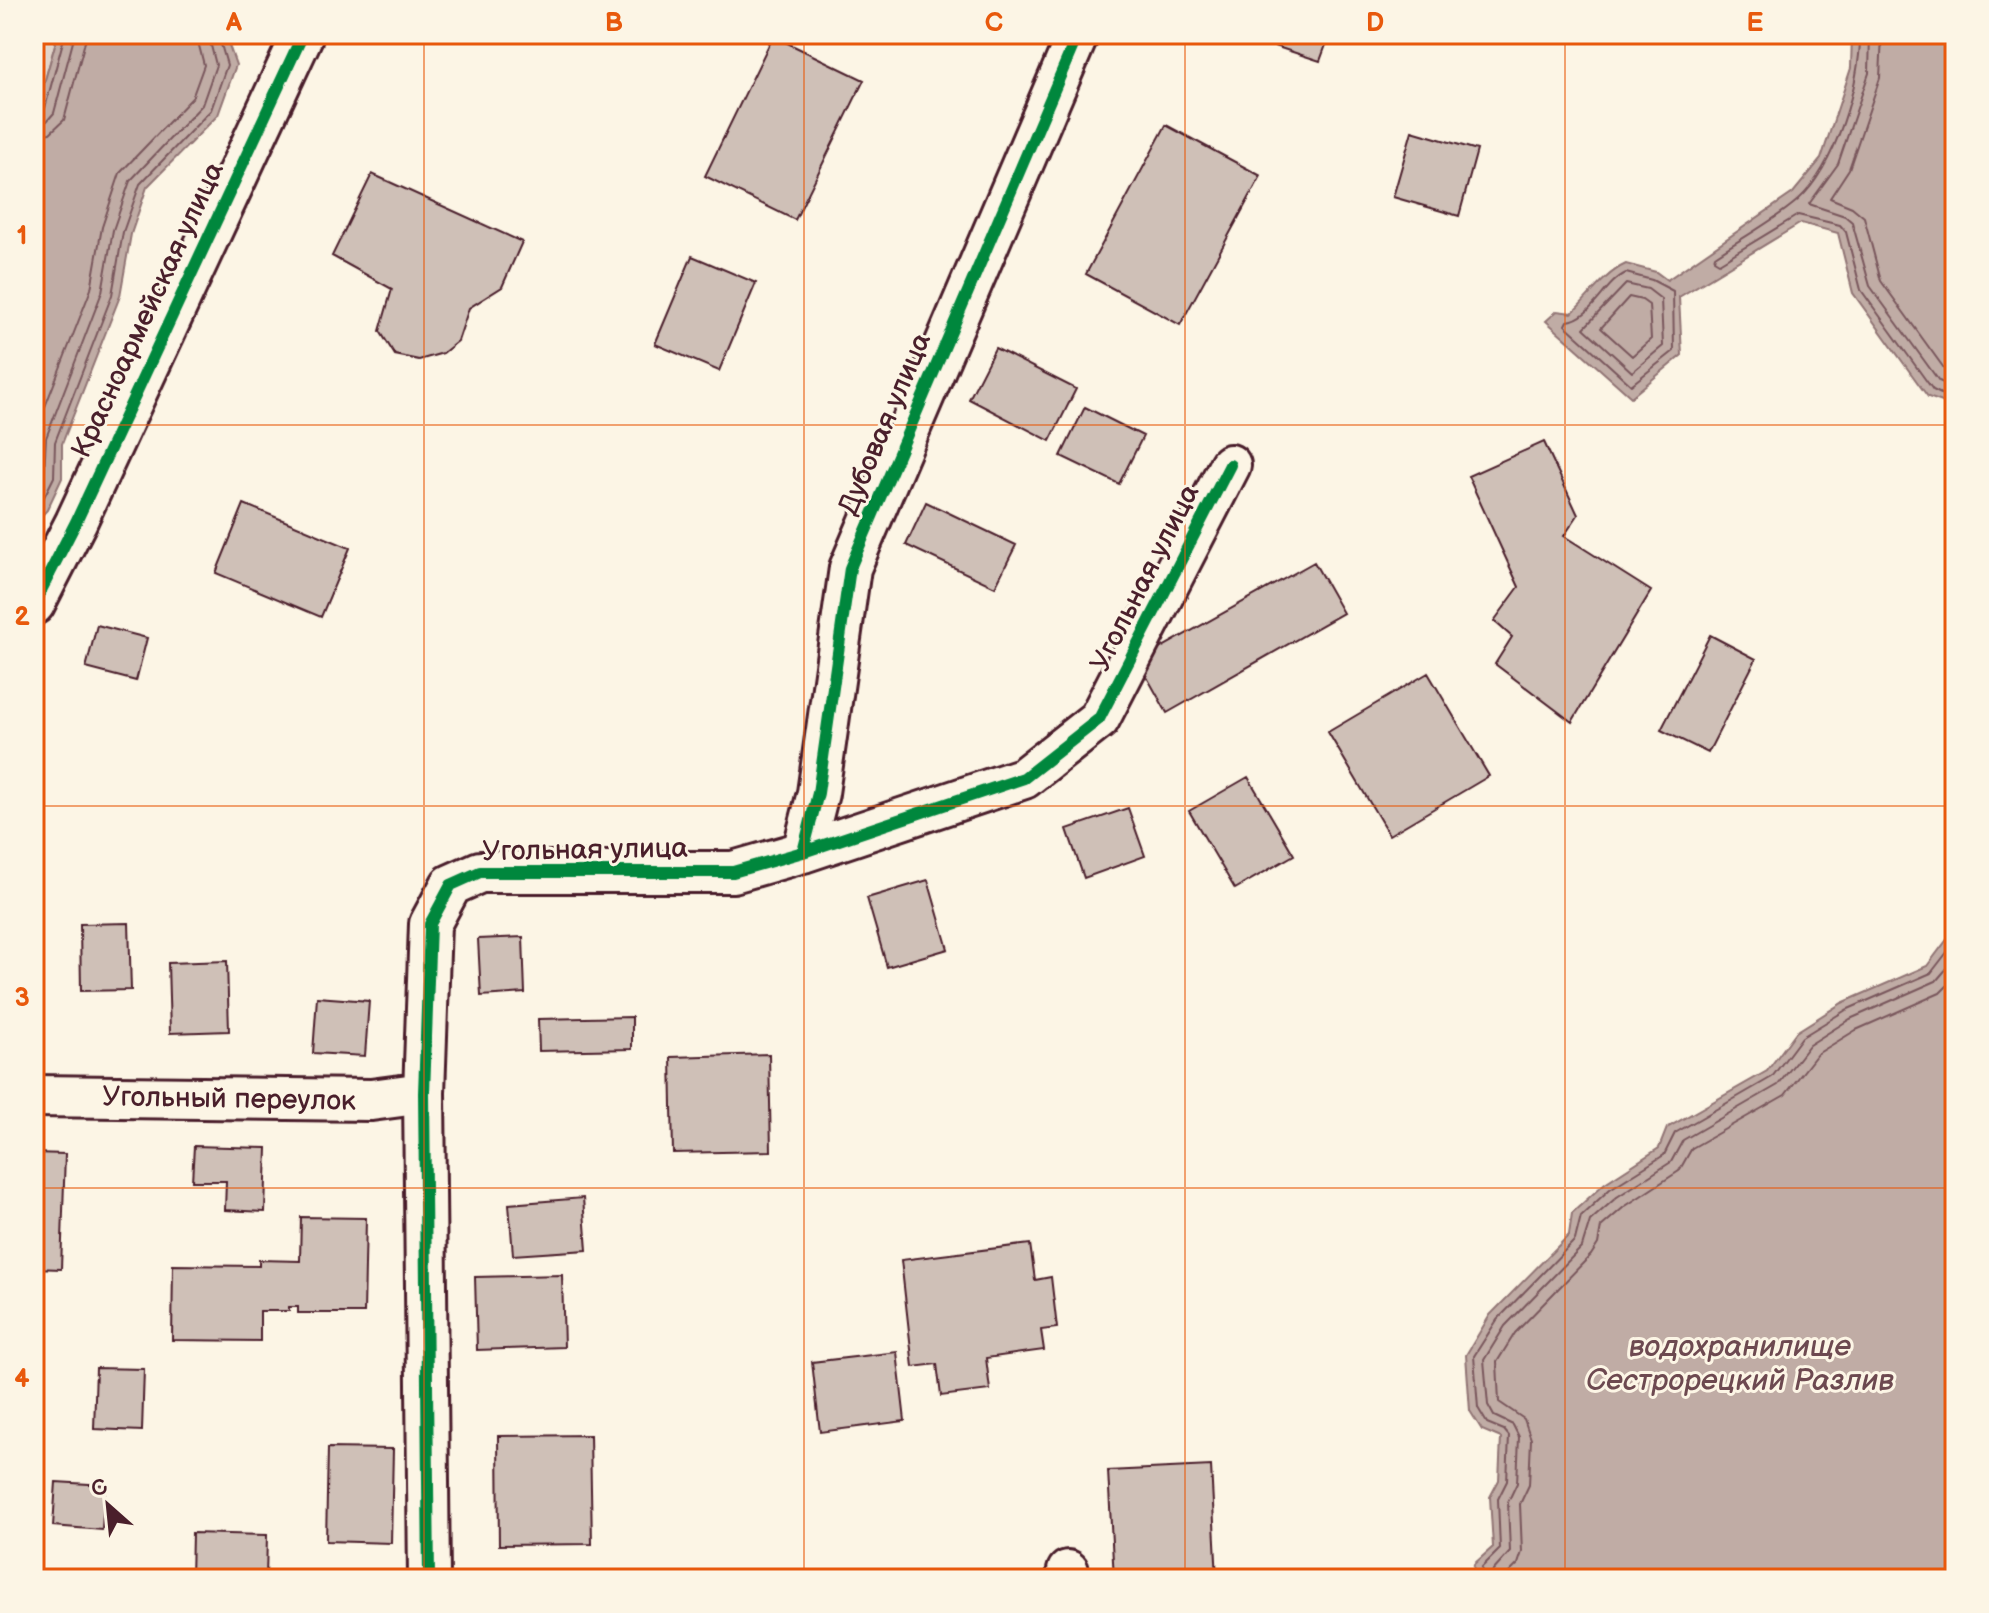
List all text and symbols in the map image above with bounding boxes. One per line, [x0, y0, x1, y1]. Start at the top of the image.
text: A [225, 8, 242, 39]
text: B [605, 8, 623, 39]
text: C [985, 8, 1003, 39]
text: D [1366, 8, 1384, 39]
text: E [1747, 8, 1764, 39]
street label: Красноармейская улица [65, 157, 231, 463]
text: 1 [17, 221, 27, 252]
street label: Дубовая улица [832, 328, 938, 520]
street label: Угольная улица [1084, 479, 1207, 677]
text: 2 [14, 602, 30, 633]
street label: Угольная улица [482, 832, 689, 868]
text: 3 [14, 983, 30, 1014]
street label: Угольный переулок [102, 1080, 356, 1118]
water label: водохранилище Сестрорецкий Разлив [1586, 1329, 1894, 1399]
text: 4 [14, 1364, 30, 1395]
north arrow [68, 1465, 148, 1545]
text: С [87, 1473, 113, 1504]

